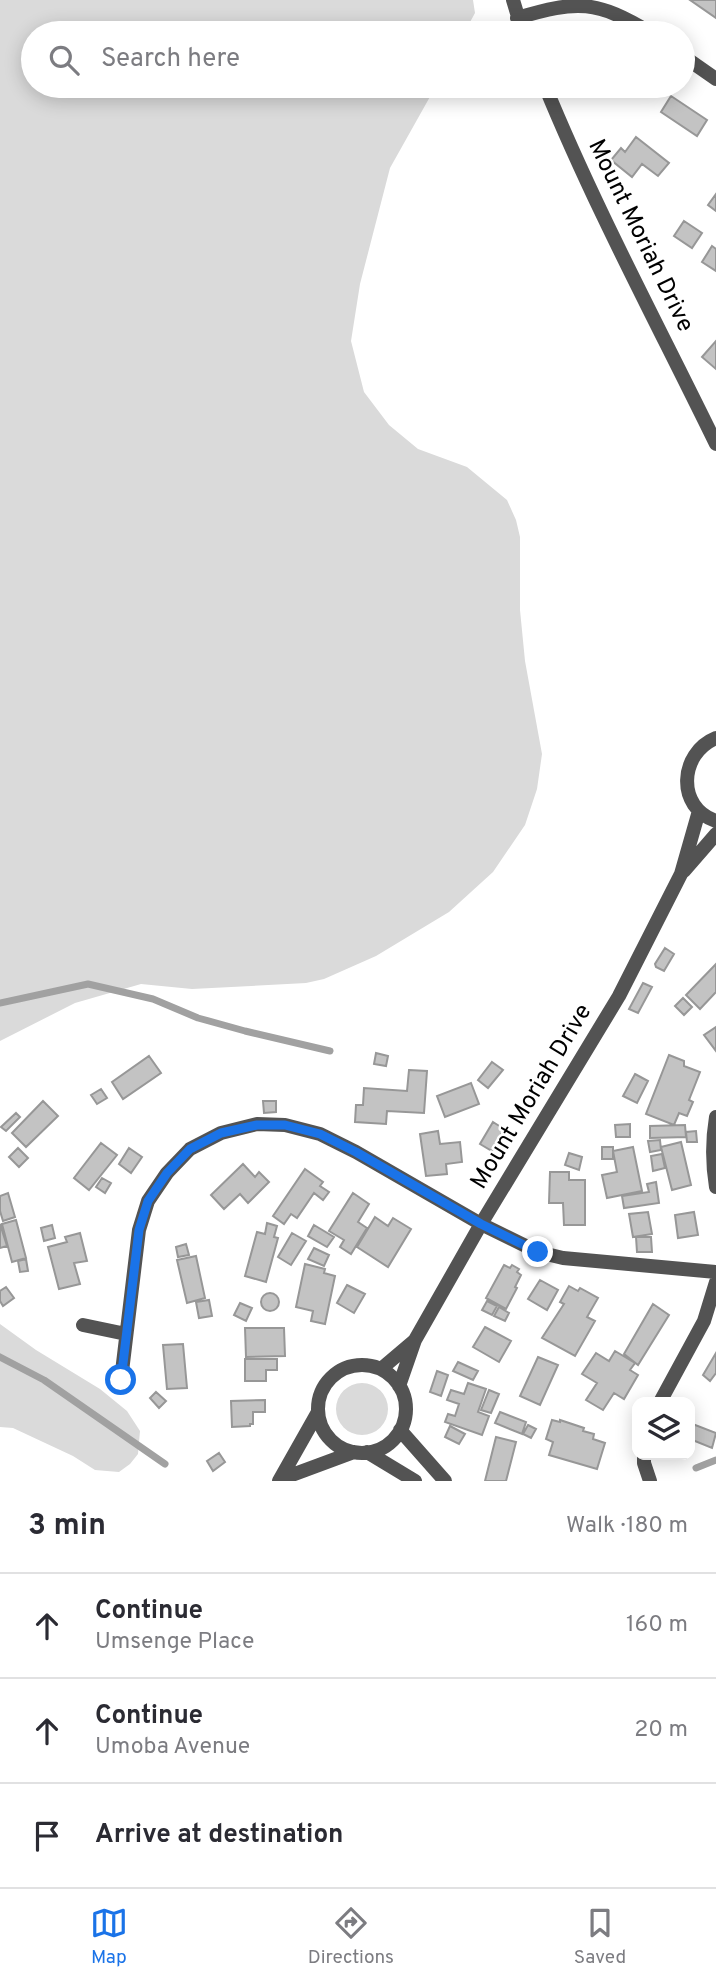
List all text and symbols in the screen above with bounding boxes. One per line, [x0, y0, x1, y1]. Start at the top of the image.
search box [21, 21, 695, 98]
icon: search [45, 41, 83, 79]
text: Search here [101, 43, 240, 76]
street label: Mount Moriah Drive [580, 135, 700, 337]
street label: Mount Moriah Drive [465, 999, 599, 1195]
route end [522, 1236, 553, 1267]
route start [105, 1364, 136, 1395]
map controls [632, 1397, 695, 1460]
button: layers [632, 1397, 695, 1460]
text: 3 min [28, 1508, 106, 1545]
text: Walk · 180 m [566, 1512, 688, 1541]
text: Continue [95, 1595, 203, 1628]
icon: ahead [28, 1607, 66, 1645]
text: 160 m [626, 1611, 688, 1640]
text: Umsenge Place [95, 1628, 254, 1657]
text: Continue [95, 1700, 203, 1733]
icon: ahead [28, 1712, 66, 1750]
text: 20 m [634, 1716, 688, 1745]
text: Umoba Avenue [95, 1733, 250, 1762]
icon: arrive [28, 1817, 66, 1855]
text: Arrive at destination [95, 1819, 343, 1852]
tab: Map [90, 1904, 128, 1970]
tab: Directions [308, 1904, 394, 1970]
tab: Saved [574, 1904, 626, 1970]

